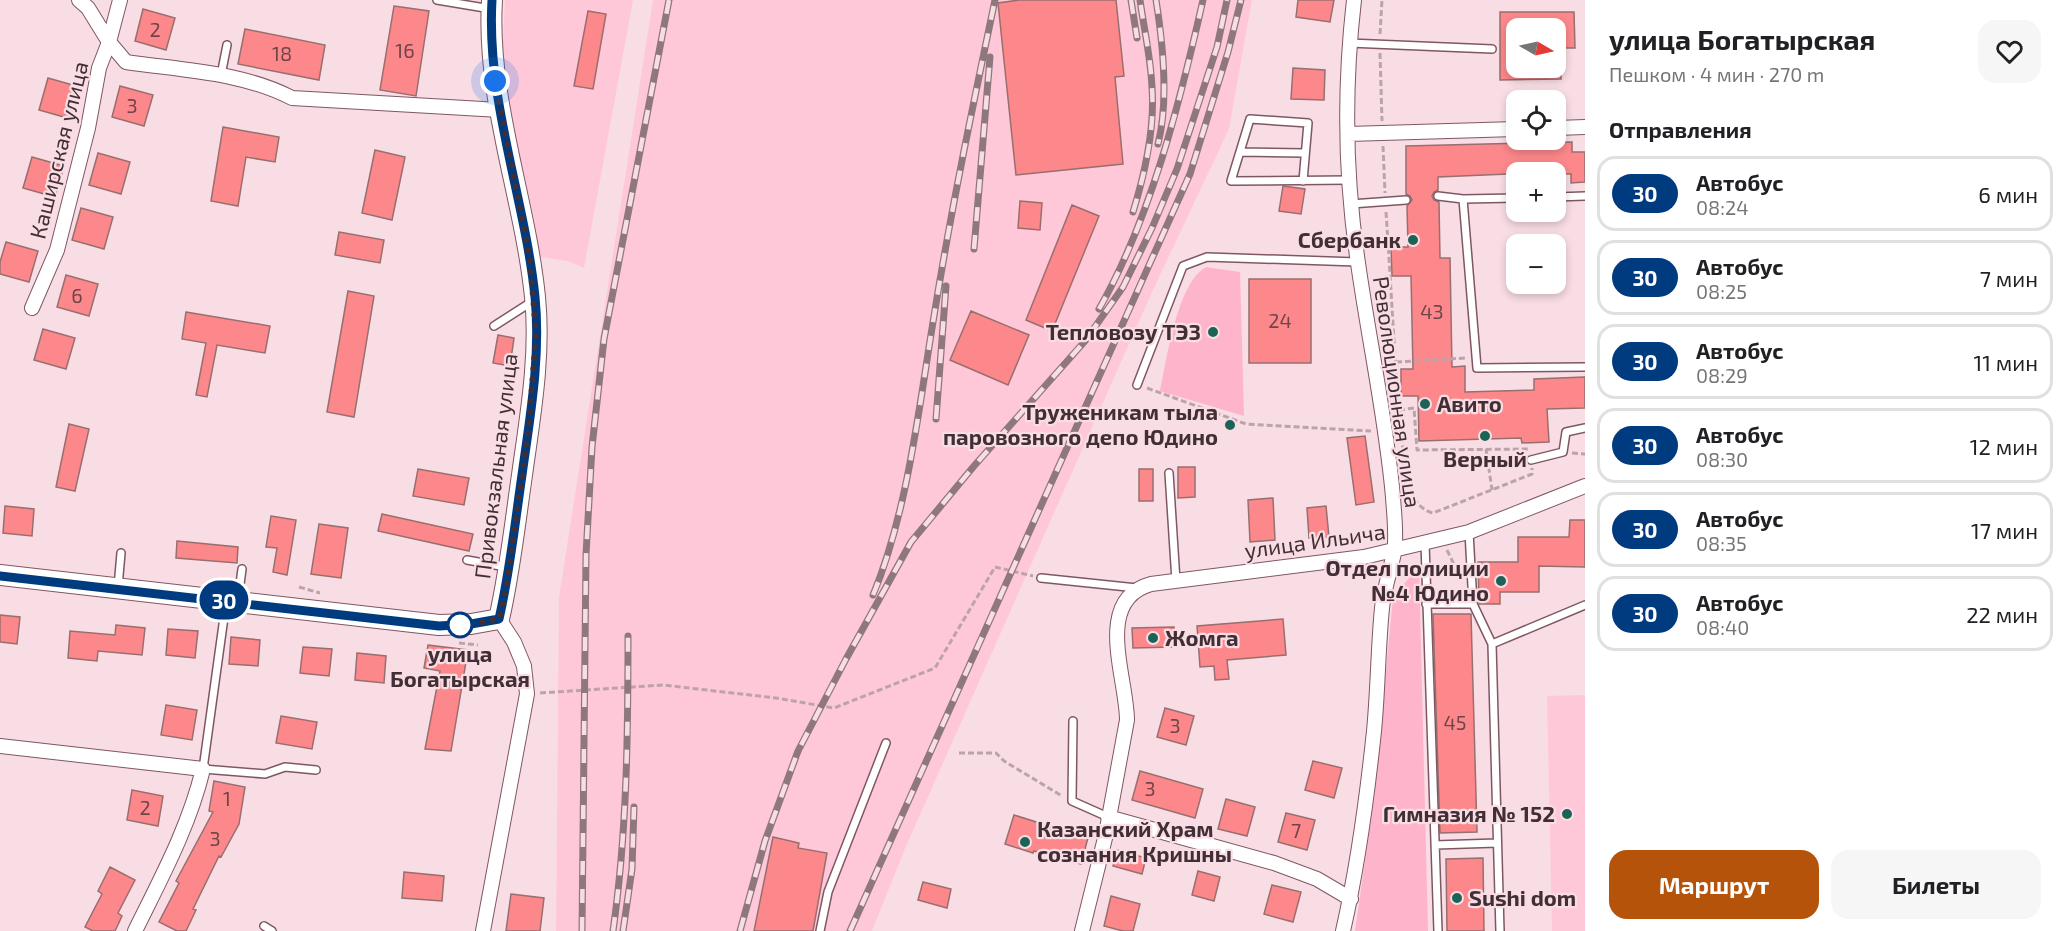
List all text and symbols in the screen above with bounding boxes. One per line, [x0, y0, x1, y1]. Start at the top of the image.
house number: 2 [149, 17, 161, 41]
north arrow [1506, 18, 1566, 78]
map controls [1506, 18, 1566, 294]
button: heart [1978, 20, 2041, 83]
text: улица Богатырская [1609, 22, 1875, 56]
house number: 16 [395, 38, 415, 62]
house number: 18 [272, 41, 292, 65]
street label: Каширская улица [23, 58, 94, 241]
text: Пешком · 4 мин · 270 m [1609, 62, 1824, 86]
your location [480, 66, 510, 96]
button: locate [1506, 90, 1566, 150]
house number: 3 [126, 93, 138, 117]
text: Отправления [1609, 116, 1752, 142]
button: + [1506, 162, 1566, 222]
text: Автобус [1696, 169, 1784, 195]
text: 30 [1632, 181, 1658, 206]
text: 6 мин [1978, 181, 2038, 207]
text: 08:24 [1696, 195, 1748, 219]
place label: Сбербанк [1298, 226, 1401, 252]
marker: Сбербанк [1406, 233, 1420, 247]
button: − [1506, 234, 1566, 294]
text: Автобус [1696, 253, 1784, 279]
text: 30 [1632, 265, 1658, 290]
text: 7 мин [1980, 265, 2038, 291]
street label: Революционная улица [1368, 274, 1427, 510]
text: 08:25 [1696, 279, 1747, 303]
house number: 6 [71, 283, 83, 307]
house number: 43 [1420, 299, 1444, 323]
house number: 24 [1268, 308, 1292, 332]
place label: Тепловозу ТЭ3 [1046, 318, 1201, 344]
marker: Тепловозу ТЭ3 [1206, 325, 1220, 339]
text: Автобус [1696, 337, 1784, 363]
text: 30 [1632, 349, 1658, 374]
text: 11 мин [1973, 349, 2038, 375]
street label: Привокзальная улица [468, 352, 523, 580]
text: 08:29 [1696, 363, 1748, 387]
place label: Авито [1437, 390, 1502, 416]
marker: Авито [1418, 397, 1432, 411]
place label: Труженикам тыла паровозного депо Юдино [943, 398, 1218, 449]
marker: Труженикам тыла паровозного депо Юдино [1223, 418, 1237, 432]
text: Автобус [1696, 421, 1784, 447]
marker: Верный [1478, 429, 1492, 443]
text: 30 [1632, 433, 1658, 458]
text: 12 мин [1970, 433, 2038, 459]
place label: Верный [1443, 445, 1527, 471]
text: 08:30 [1696, 447, 1748, 471]
text: Автобус [1696, 505, 1784, 531]
street label: улица Ильича [1243, 517, 1387, 564]
text: 30 [1632, 517, 1658, 542]
text: 17 мин [1971, 517, 2038, 543]
text: 08:35 [1696, 531, 1747, 555]
place label: Отдел полиции №4 Юдино [1325, 554, 1489, 605]
marker: Отдел полиции №4 Юдино [1494, 574, 1508, 588]
line badge: 30 [197, 580, 251, 620]
text: 30 [211, 588, 237, 613]
text: Автобус [1696, 589, 1784, 615]
text: 30 [1632, 601, 1658, 626]
text: 22 мин [1966, 601, 2038, 627]
marker: улица Богатырская [447, 612, 473, 638]
text: 08:40 [1696, 615, 1749, 639]
place label: Жомга [1165, 624, 1239, 650]
marker: Жомга [1146, 631, 1160, 645]
place label: улица Богатырская [390, 640, 530, 691]
house number: 45 [1443, 710, 1467, 734]
house number: 3 [1169, 713, 1181, 737]
house number: 3 [1144, 776, 1156, 800]
house number: 1 [223, 786, 231, 810]
house number: 2 [139, 795, 151, 819]
place label: Гимназия № 152 [1383, 800, 1555, 826]
marker: Гимназия № 152 [1560, 807, 1574, 821]
place label: Казанский Храм сознания Кришны [1037, 815, 1232, 866]
house number: 7 [1291, 818, 1301, 842]
house number: 3 [209, 826, 221, 850]
marker: Казанский Храм сознания Кришны [1018, 835, 1032, 849]
button: Маршрут [1609, 850, 1819, 919]
button: Билеты [1831, 850, 2041, 919]
place label: Sushi dom [1469, 884, 1576, 910]
marker: Sushi dom [1450, 891, 1464, 905]

